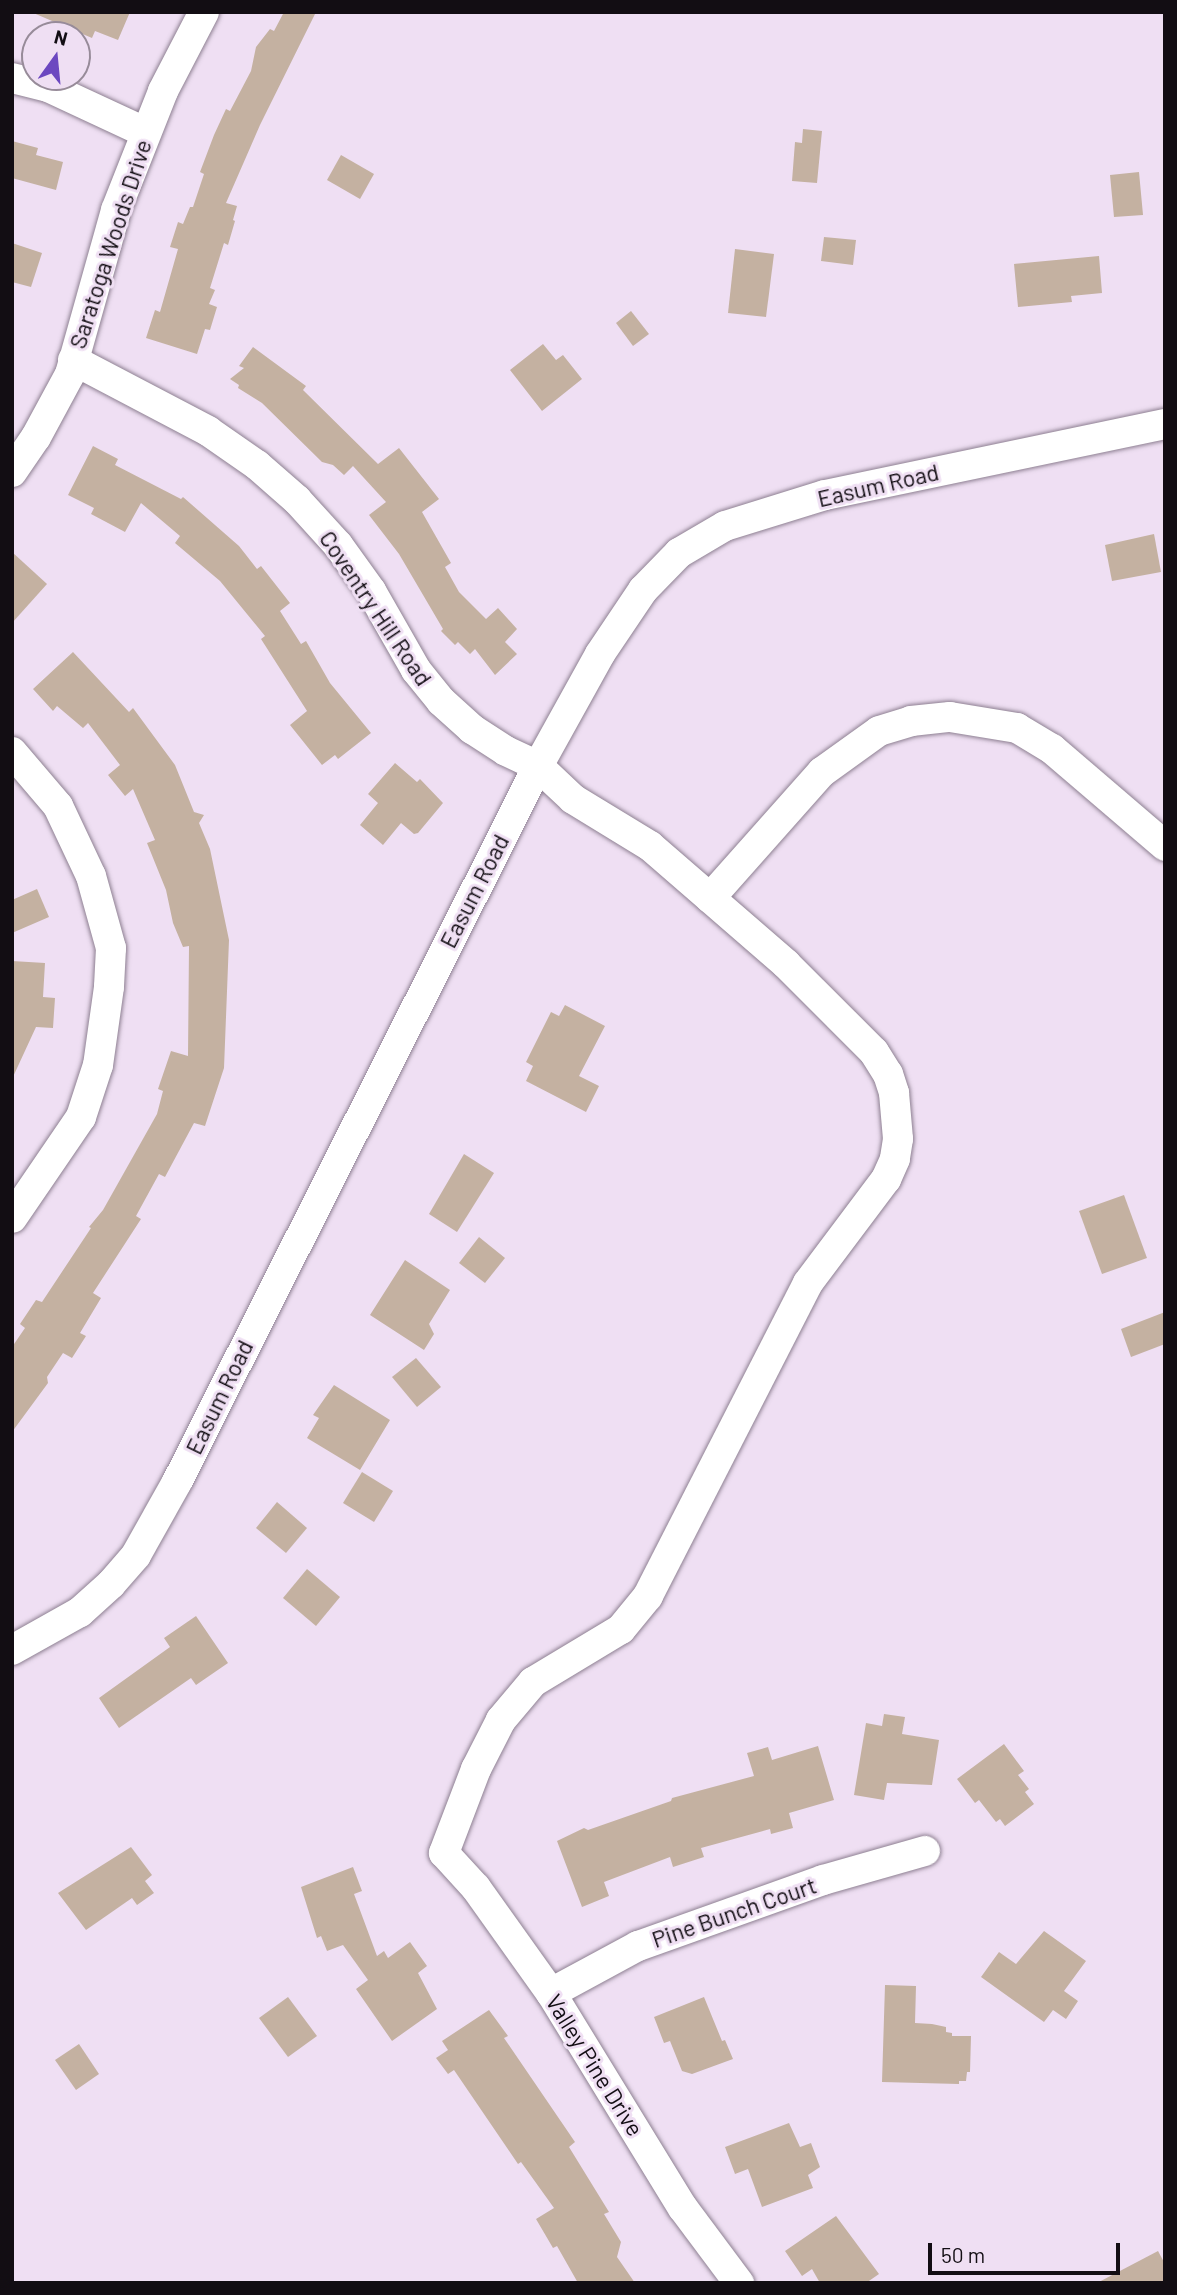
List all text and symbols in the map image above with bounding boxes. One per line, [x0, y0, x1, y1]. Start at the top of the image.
north arrow [21, 21, 91, 91]
text: N [52, 24, 70, 50]
street label: Saratoga Woods Drive [63, 136, 157, 352]
street label: Easum Road [815, 458, 941, 512]
street label: Coventry Hill Road [314, 525, 438, 691]
street label: Easum Road [434, 830, 514, 952]
street label: Easum Road [180, 1335, 258, 1459]
street label: Pine Bunch Court [648, 1871, 820, 1953]
street label: Valley Pine Drive [540, 1989, 650, 2141]
scale bar [932, 2228, 1124, 2272]
text: 50 m [941, 2242, 985, 2267]

